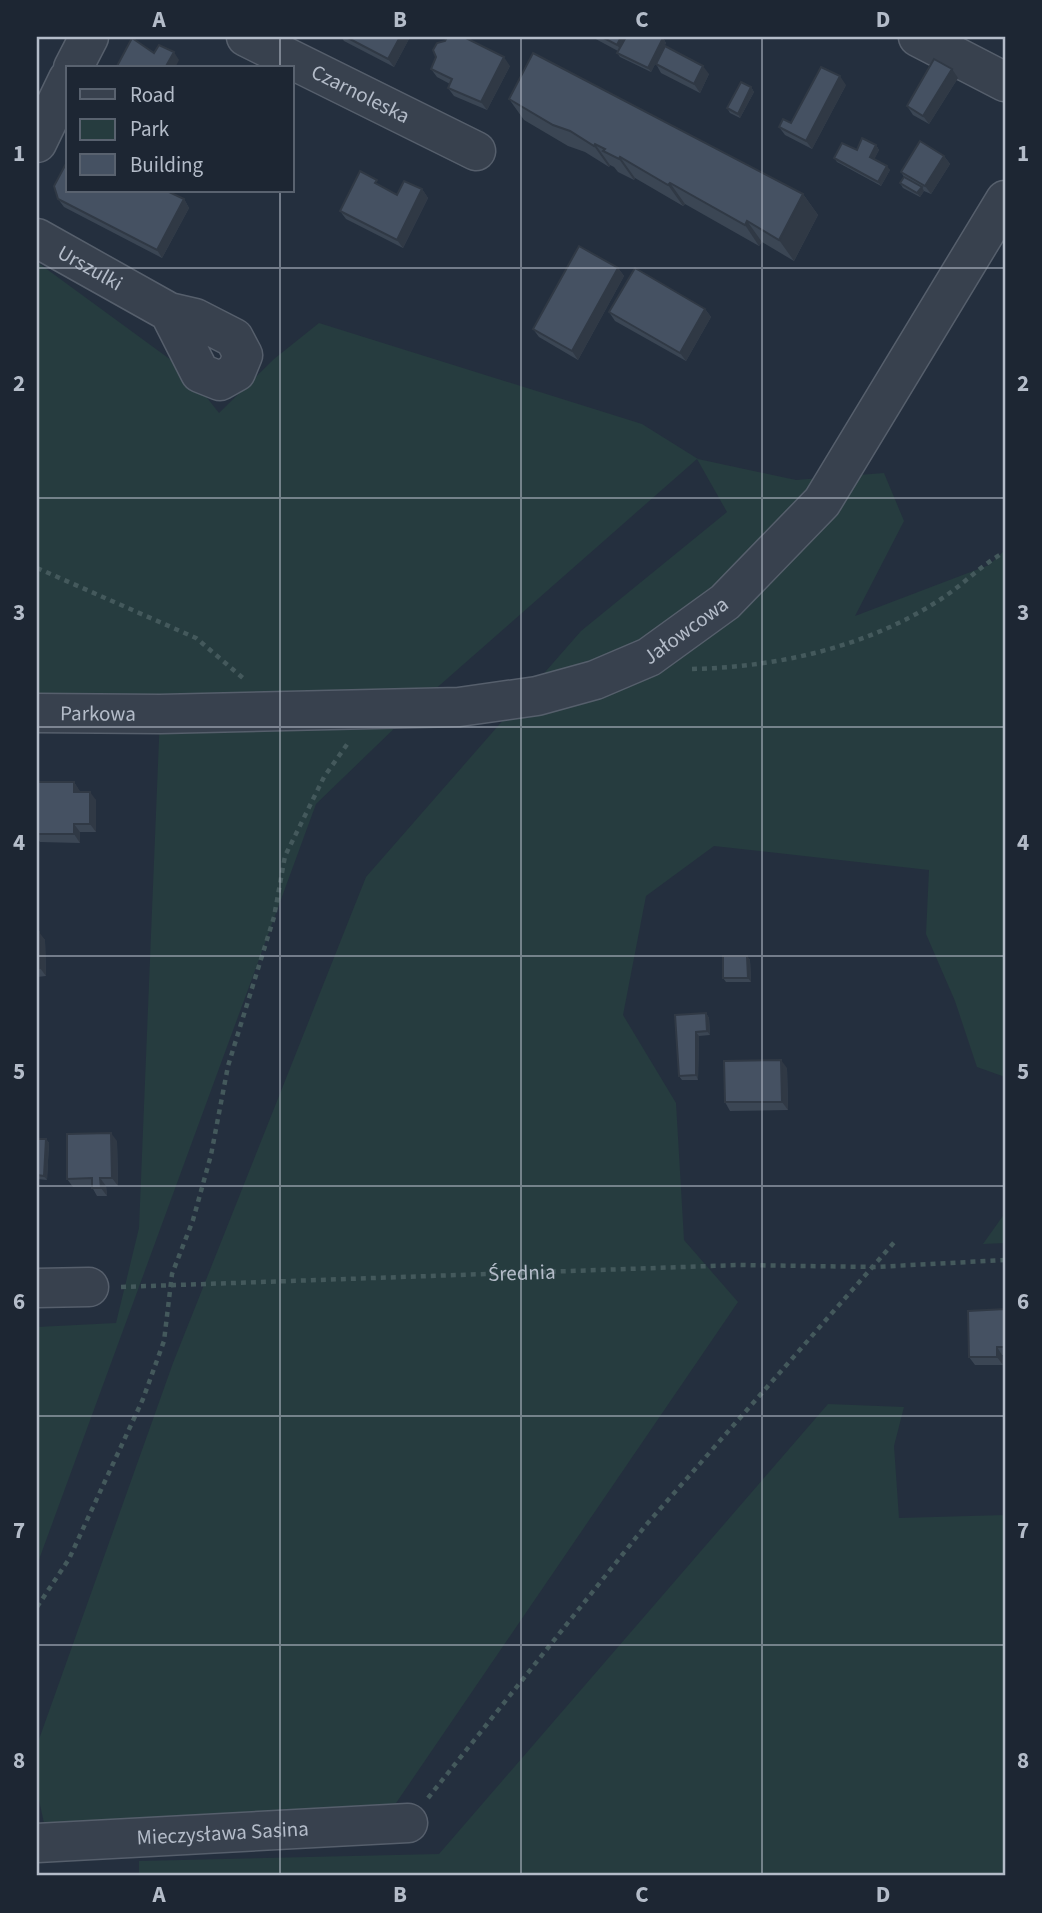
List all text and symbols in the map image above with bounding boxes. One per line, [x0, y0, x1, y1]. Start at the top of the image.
text: A [151, 3, 166, 36]
text: B [393, 3, 407, 36]
text: C [635, 3, 649, 36]
text: D [876, 3, 890, 36]
street label: Czarnoleska [306, 57, 415, 131]
legend [66, 66, 294, 192]
text: Road [130, 80, 175, 110]
text: Park [130, 114, 170, 144]
text: 1 [13, 137, 25, 170]
text: 1 [1017, 137, 1029, 170]
text: Building [130, 150, 204, 180]
street label: Urszulki [52, 237, 128, 298]
text: 2 [13, 367, 25, 400]
text: 2 [1017, 367, 1029, 400]
street label: Jałowcowa [637, 589, 735, 672]
text: 3 [13, 596, 25, 629]
text: 3 [1017, 596, 1029, 629]
street label: Parkowa [60, 698, 136, 729]
text: 4 [13, 826, 25, 859]
text: 4 [1017, 826, 1029, 859]
text: 5 [13, 1055, 25, 1088]
text: 5 [1017, 1055, 1029, 1088]
street label: Średnia [487, 1257, 556, 1289]
text: 6 [13, 1285, 25, 1318]
text: 6 [1017, 1285, 1029, 1318]
text: 7 [13, 1514, 25, 1547]
text: 7 [1017, 1514, 1029, 1547]
text: 8 [13, 1744, 25, 1777]
text: 8 [1017, 1744, 1029, 1777]
street label: Mieczysława Sasina [136, 1813, 310, 1853]
text: A [151, 1878, 166, 1911]
text: B [393, 1878, 407, 1911]
text: C [635, 1878, 649, 1911]
text: D [876, 1878, 890, 1911]

